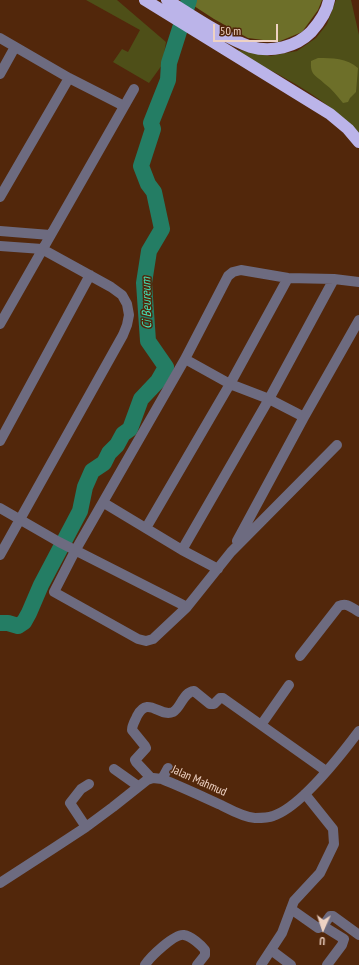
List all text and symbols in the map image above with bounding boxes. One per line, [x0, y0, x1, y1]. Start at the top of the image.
scale bar [215, 16, 280, 42]
text: 50 m [220, 23, 241, 38]
water label: Ci Beureum [139, 277, 155, 329]
street label: Jalan Mahmud [169, 762, 229, 800]
north arrow [303, 909, 343, 949]
text: U [319, 934, 326, 948]

